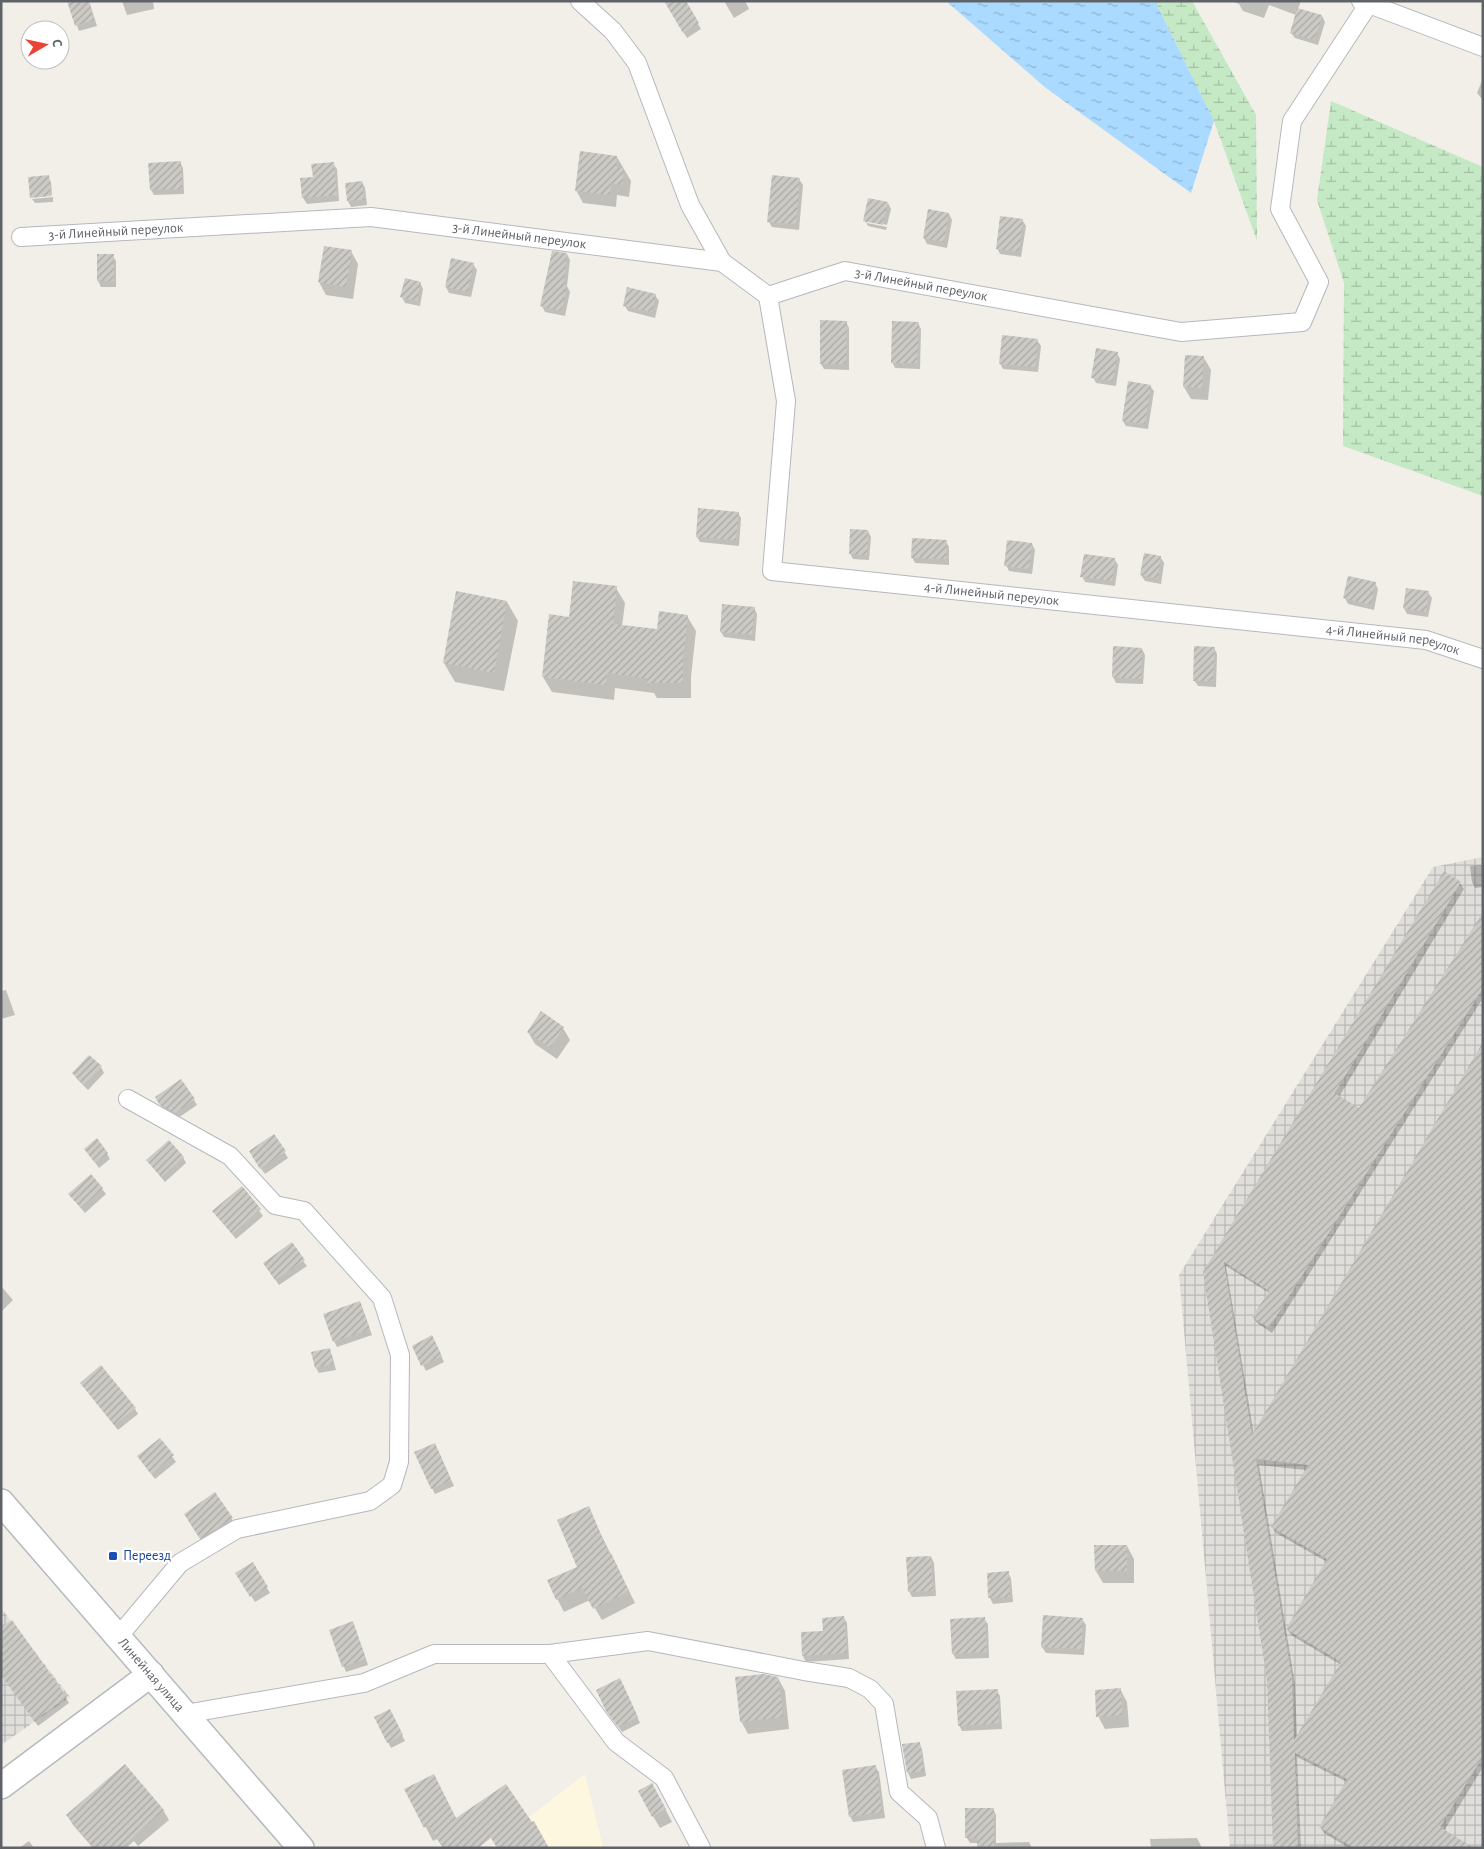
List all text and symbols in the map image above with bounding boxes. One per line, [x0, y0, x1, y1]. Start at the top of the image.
north arrow [20, 20, 70, 70]
text: С [49, 38, 64, 48]
street label: 3-й Линейный переулок [452, 220, 587, 252]
street label: 3-й Линейный переулок [48, 221, 184, 242]
street label: 3-й Линейный переулок [854, 266, 989, 304]
street label: 4-й Линейный переулок [923, 580, 1060, 608]
street label: 4-й Линейный переулок [1325, 622, 1462, 658]
place label: Переезд [123, 1549, 171, 1563]
marker: Переезд [107, 1550, 119, 1562]
street label: Линейная улица [115, 1635, 187, 1715]

